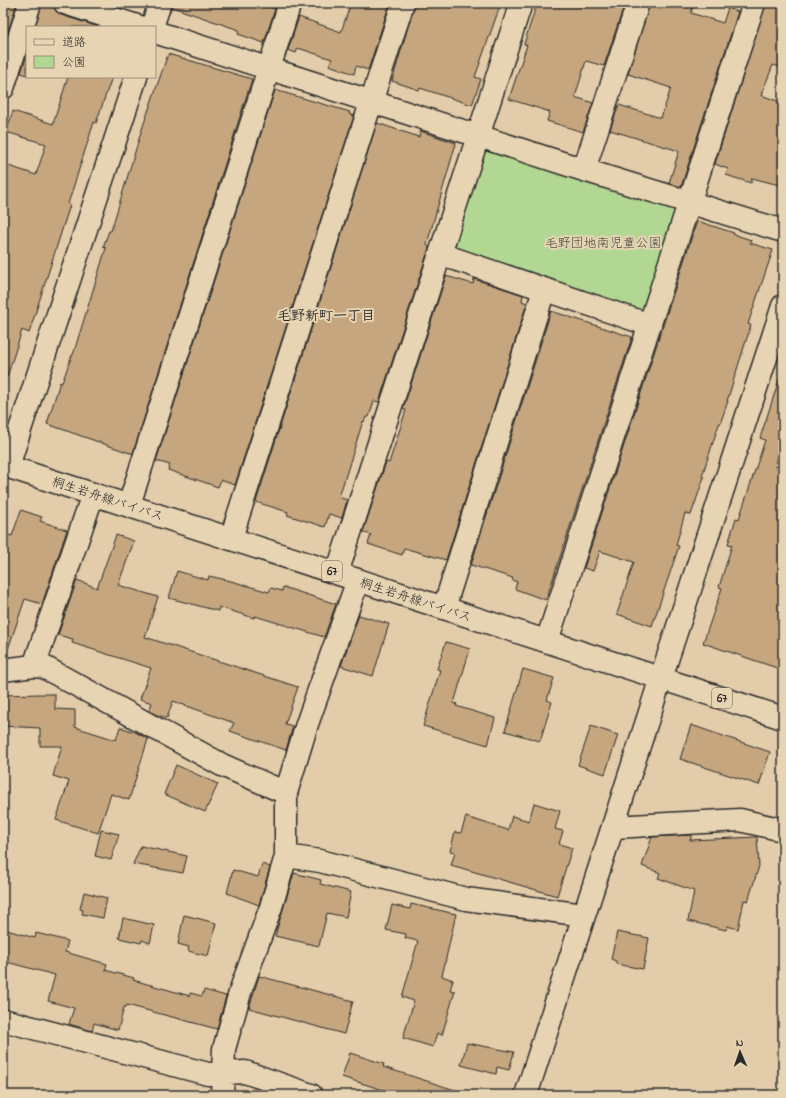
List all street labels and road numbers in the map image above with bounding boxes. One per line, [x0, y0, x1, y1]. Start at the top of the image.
street label: 桐生岩舟線バイパス [49, 472, 166, 527]
road number: 67 [322, 561, 342, 581]
street label: 桐生岩舟線バイパス [357, 573, 474, 628]
road number: 67 [712, 688, 732, 708]

